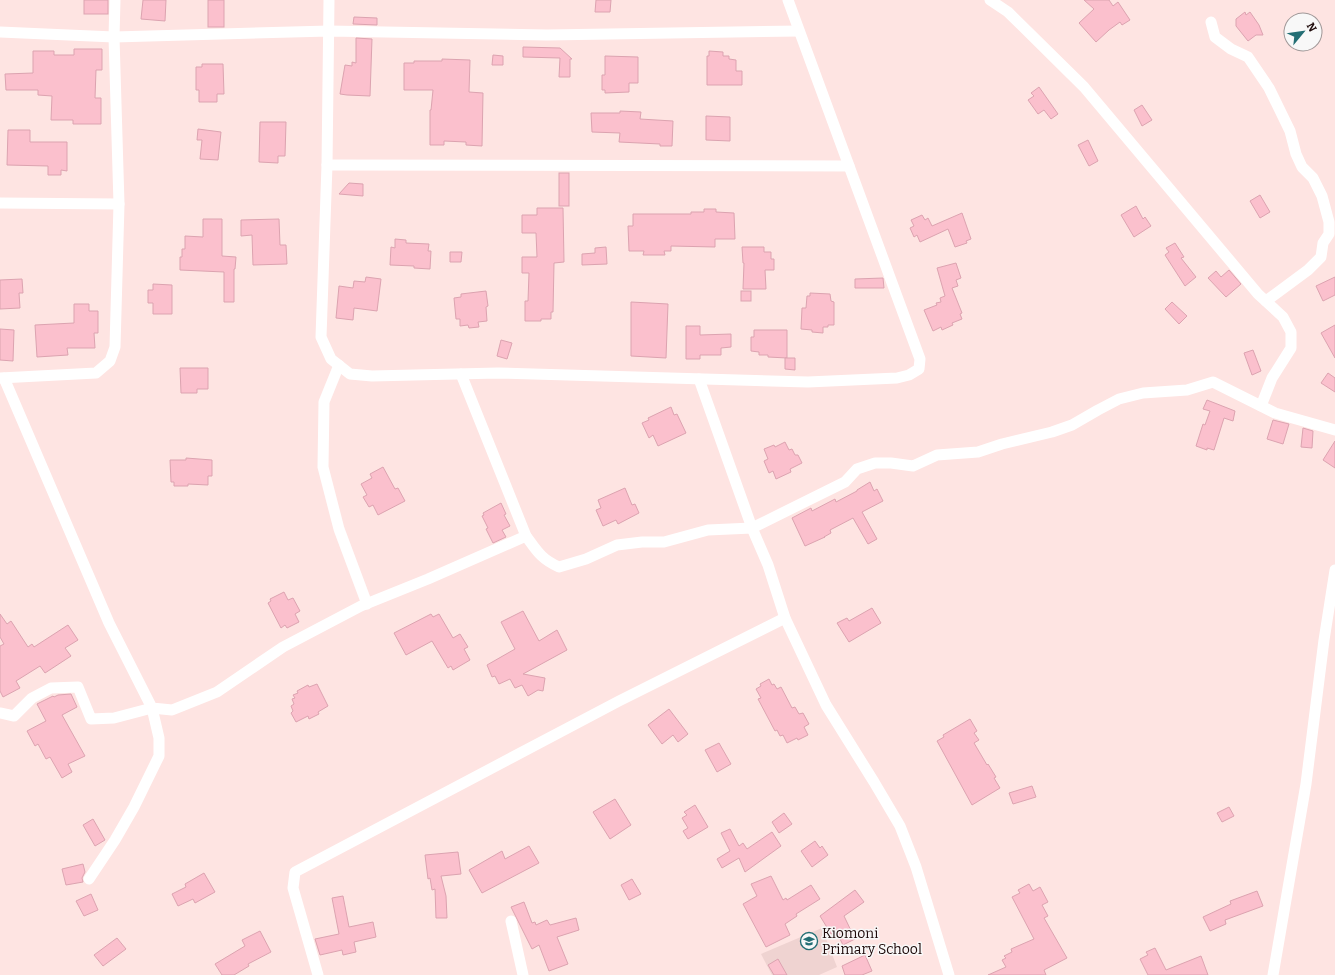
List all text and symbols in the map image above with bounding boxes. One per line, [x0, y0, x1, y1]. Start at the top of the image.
north arrow [1283, 12, 1323, 52]
text: N [1304, 21, 1319, 35]
place label: Kiomoni Primary School [822, 925, 922, 958]
school or university icon: Kiomoni Primary School [799, 931, 819, 951]

